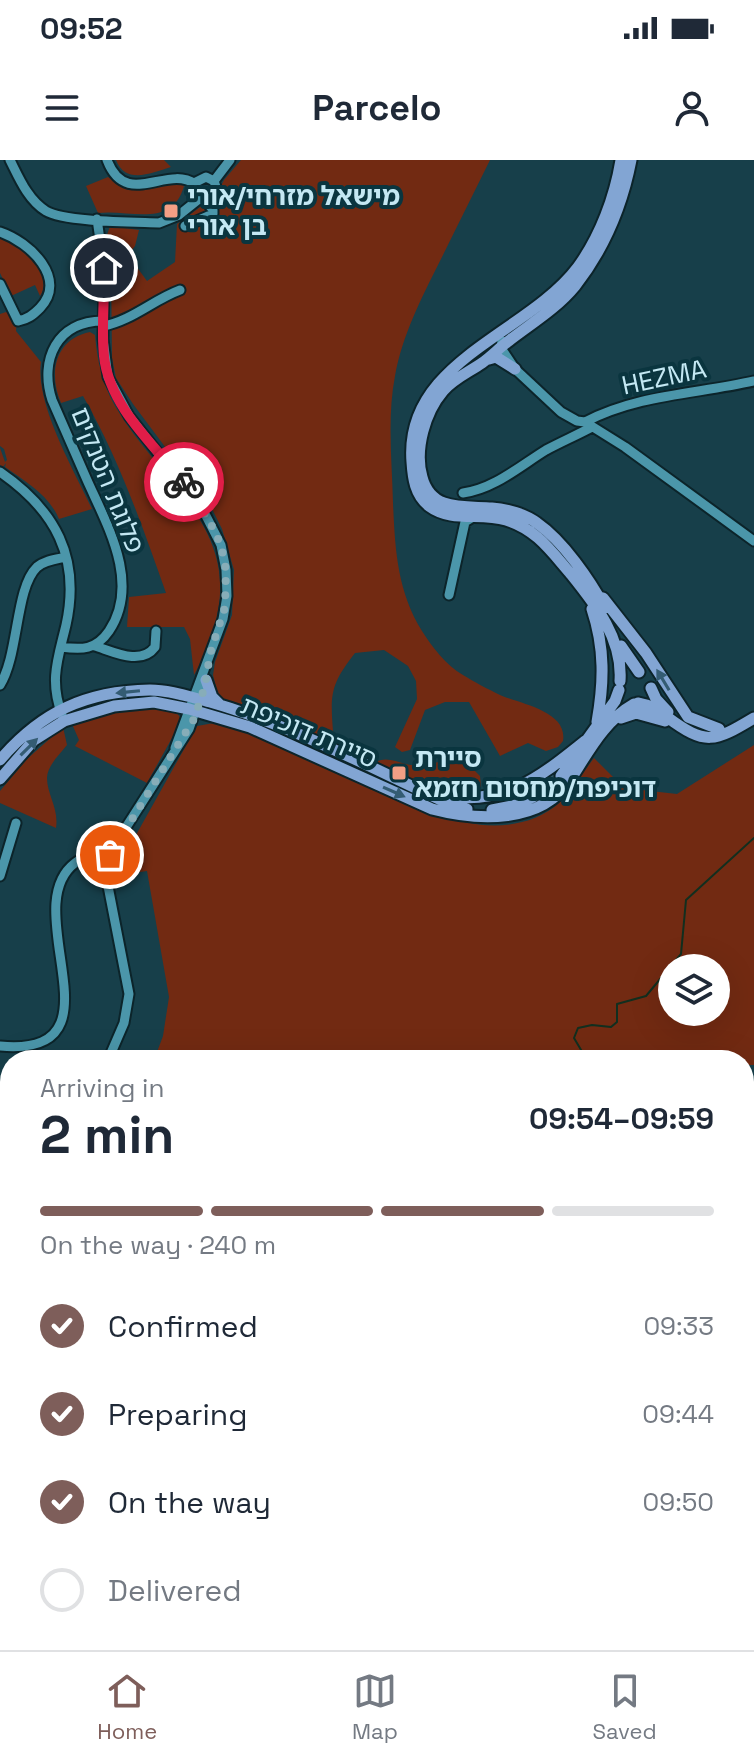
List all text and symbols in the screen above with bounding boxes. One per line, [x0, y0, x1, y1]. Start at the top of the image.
text: 09:52 [40, 9, 123, 48]
text: Parcelo [312, 85, 442, 131]
icon: menu [40, 86, 84, 130]
icon: person [670, 86, 714, 130]
place label: מישאל מזרחי/אורי בן אורי [187, 179, 400, 243]
marker: מישאל מזרחי/אורי בן אורי [162, 202, 180, 220]
pin [70, 234, 138, 302]
icon: home [82, 246, 126, 290]
street label: HEZMA [619, 351, 709, 403]
street label: פלוגת הטנקים [63, 402, 153, 558]
courier [144, 442, 224, 522]
icon: bike [162, 460, 206, 504]
one-way arrow [656, 669, 670, 691]
one-way arrow [115, 686, 140, 699]
street label: סיירת דוכיפת [236, 688, 382, 776]
one-way arrow [19, 738, 38, 757]
place label: סיירת דוכיפת/מחסום חזמא [415, 741, 656, 805]
marker: סיירת דוכיפת/מחסום חזמא [390, 764, 408, 782]
one-way arrow [382, 785, 406, 799]
pin [76, 821, 144, 889]
icon: bag [88, 833, 132, 877]
map controls [658, 954, 730, 1026]
button: layers [658, 954, 730, 1026]
text: Arriving in [40, 1071, 164, 1105]
text: 09:54–09:59 [529, 1099, 714, 1138]
text: 2 min [40, 1102, 174, 1168]
text: On the way · 240 m [40, 1228, 276, 1262]
icon: check [40, 1304, 84, 1348]
text: Confirmed [108, 1307, 258, 1346]
text: 09:33 [643, 1309, 714, 1343]
icon: check [40, 1392, 84, 1436]
text: Preparing [108, 1395, 247, 1434]
text: 09:44 [642, 1397, 714, 1431]
icon: check [40, 1480, 84, 1524]
text: On the way [108, 1483, 271, 1522]
text: 09:50 [643, 1485, 714, 1519]
text: Delivered [108, 1571, 242, 1610]
tab: Home [97, 1669, 157, 1745]
tab: Map [352, 1669, 398, 1745]
tab: Saved [592, 1669, 657, 1745]

